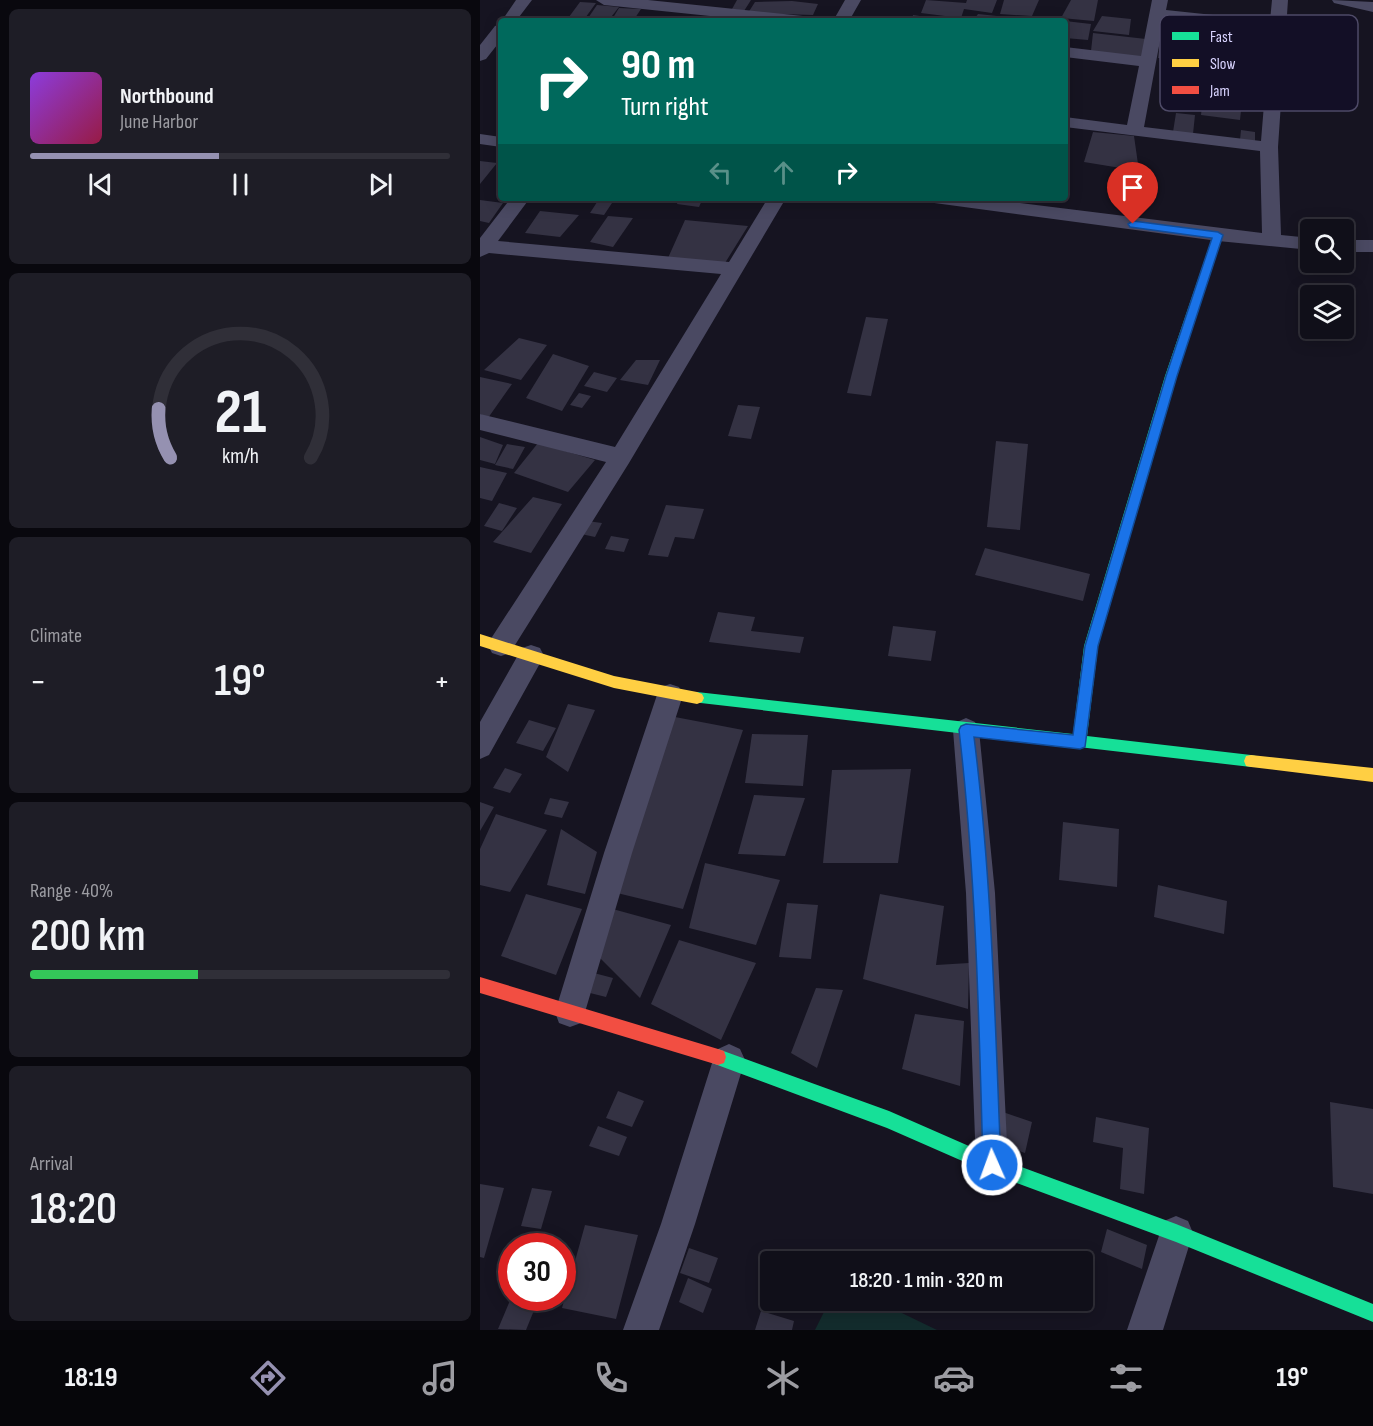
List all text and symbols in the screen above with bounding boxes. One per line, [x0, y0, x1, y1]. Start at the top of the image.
legend [1160, 15, 1358, 111]
text: Fast [1210, 28, 1233, 47]
text: 90 m [621, 40, 695, 91]
icon: right [522, 42, 600, 120]
text: Slow [1210, 55, 1235, 74]
text: Jam [1209, 82, 1230, 101]
text: Northbound [120, 83, 214, 110]
text: Turn right [621, 91, 708, 123]
text: June Harbor [120, 110, 198, 134]
icon: left [704, 156, 737, 189]
icon: ahead [767, 156, 800, 189]
icon: right [830, 156, 863, 189]
pin [1107, 162, 1158, 224]
icon: previous [84, 168, 117, 201]
icon: pause [224, 168, 257, 201]
icon: next [364, 168, 397, 201]
icon: arrive [1116, 171, 1149, 204]
map controls [1300, 219, 1354, 339]
button: search [1300, 219, 1354, 273]
button: layers [1300, 285, 1354, 339]
text: 21 [214, 376, 266, 451]
text: km/h [221, 444, 259, 469]
text: Climate [30, 624, 82, 648]
text: 19° [214, 654, 266, 709]
text: − [30, 662, 46, 702]
text: + [434, 662, 450, 702]
text: Range · 40% [30, 879, 113, 903]
text: 200 km [30, 909, 146, 964]
position arrow [960, 1133, 1024, 1197]
text: Arrival [30, 1152, 73, 1176]
text: 18:20 [30, 1182, 117, 1237]
speed limit sign: 30 [498, 1233, 576, 1311]
text: 18:20 · 1 min · 320 m [850, 1267, 1003, 1294]
icon: directions [247, 1357, 289, 1399]
icon: music [419, 1357, 461, 1399]
icon: phone [590, 1357, 632, 1399]
icon: climate [762, 1357, 804, 1399]
icon: car [933, 1357, 975, 1399]
icon: filters [1105, 1357, 1147, 1399]
text: 18:19 [65, 1362, 118, 1394]
text: 19° [1276, 1362, 1308, 1394]

